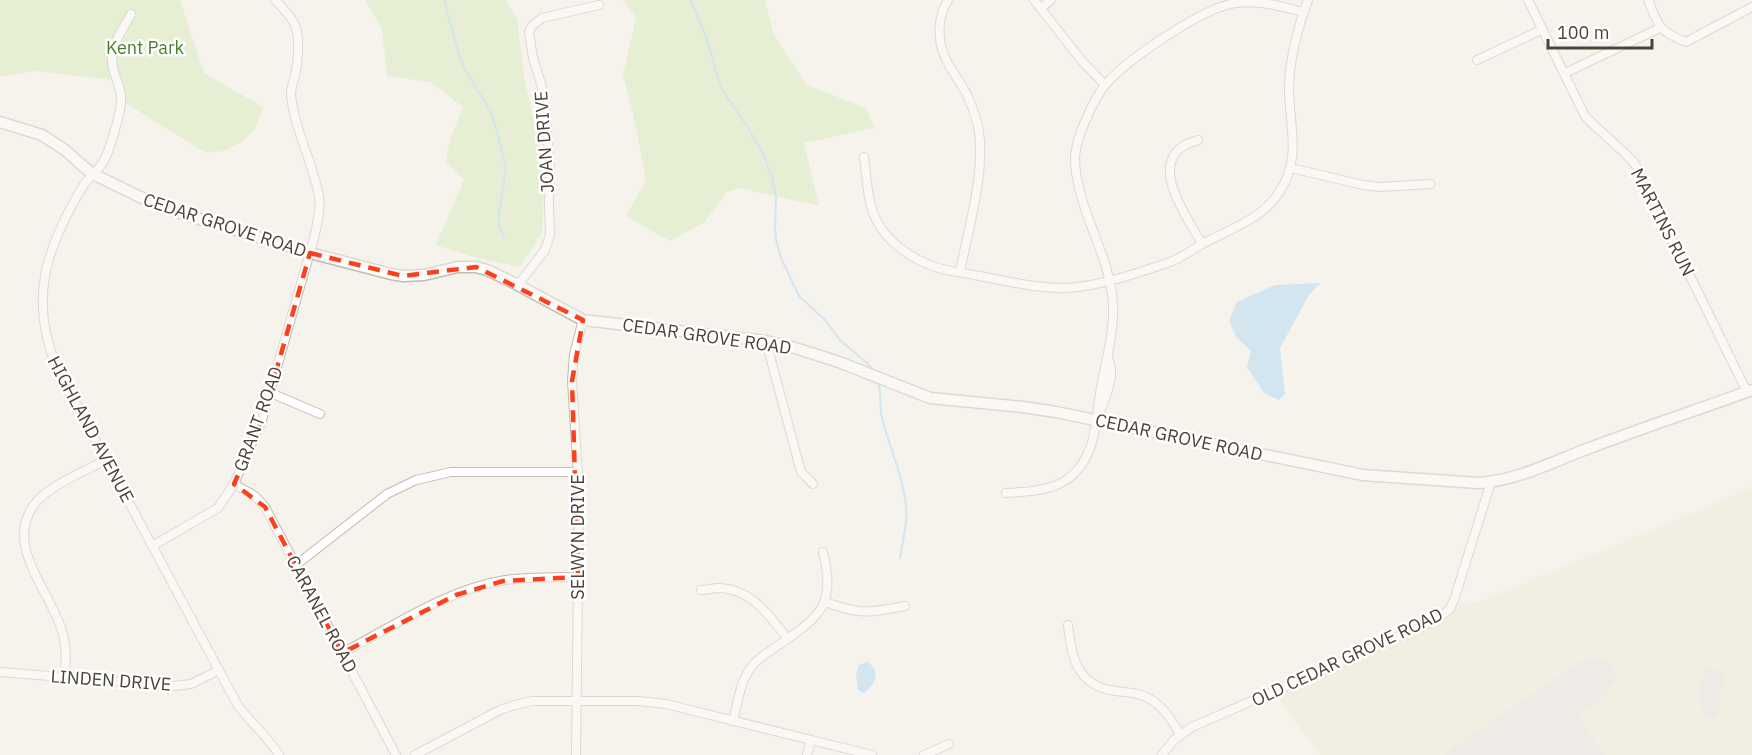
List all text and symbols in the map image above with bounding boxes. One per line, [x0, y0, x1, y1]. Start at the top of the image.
scale bar [1548, 12, 1652, 50]
text: 100 m [1557, 21, 1609, 44]
park label: Kent Park [106, 36, 185, 59]
street label: JOAN DRIVE [529, 90, 559, 194]
street label: MARTINS RUN [1626, 164, 1700, 280]
street label: CEDAR GROVE ROAD [140, 188, 310, 262]
street label: CEDAR GROVE ROAD [621, 313, 793, 359]
street label: HIGHLAND AVENUE [43, 352, 139, 506]
street label: GRANT ROAD [228, 363, 288, 475]
street label: CEDAR GROVE ROAD [1093, 408, 1265, 466]
street label: SELWYN DRIVE [566, 474, 589, 600]
street label: CARANEL ROAD [281, 551, 363, 677]
street label: OLD CEDAR GROVE ROAD [1248, 603, 1446, 711]
street label: LINDEN DRIVE [50, 664, 172, 696]

